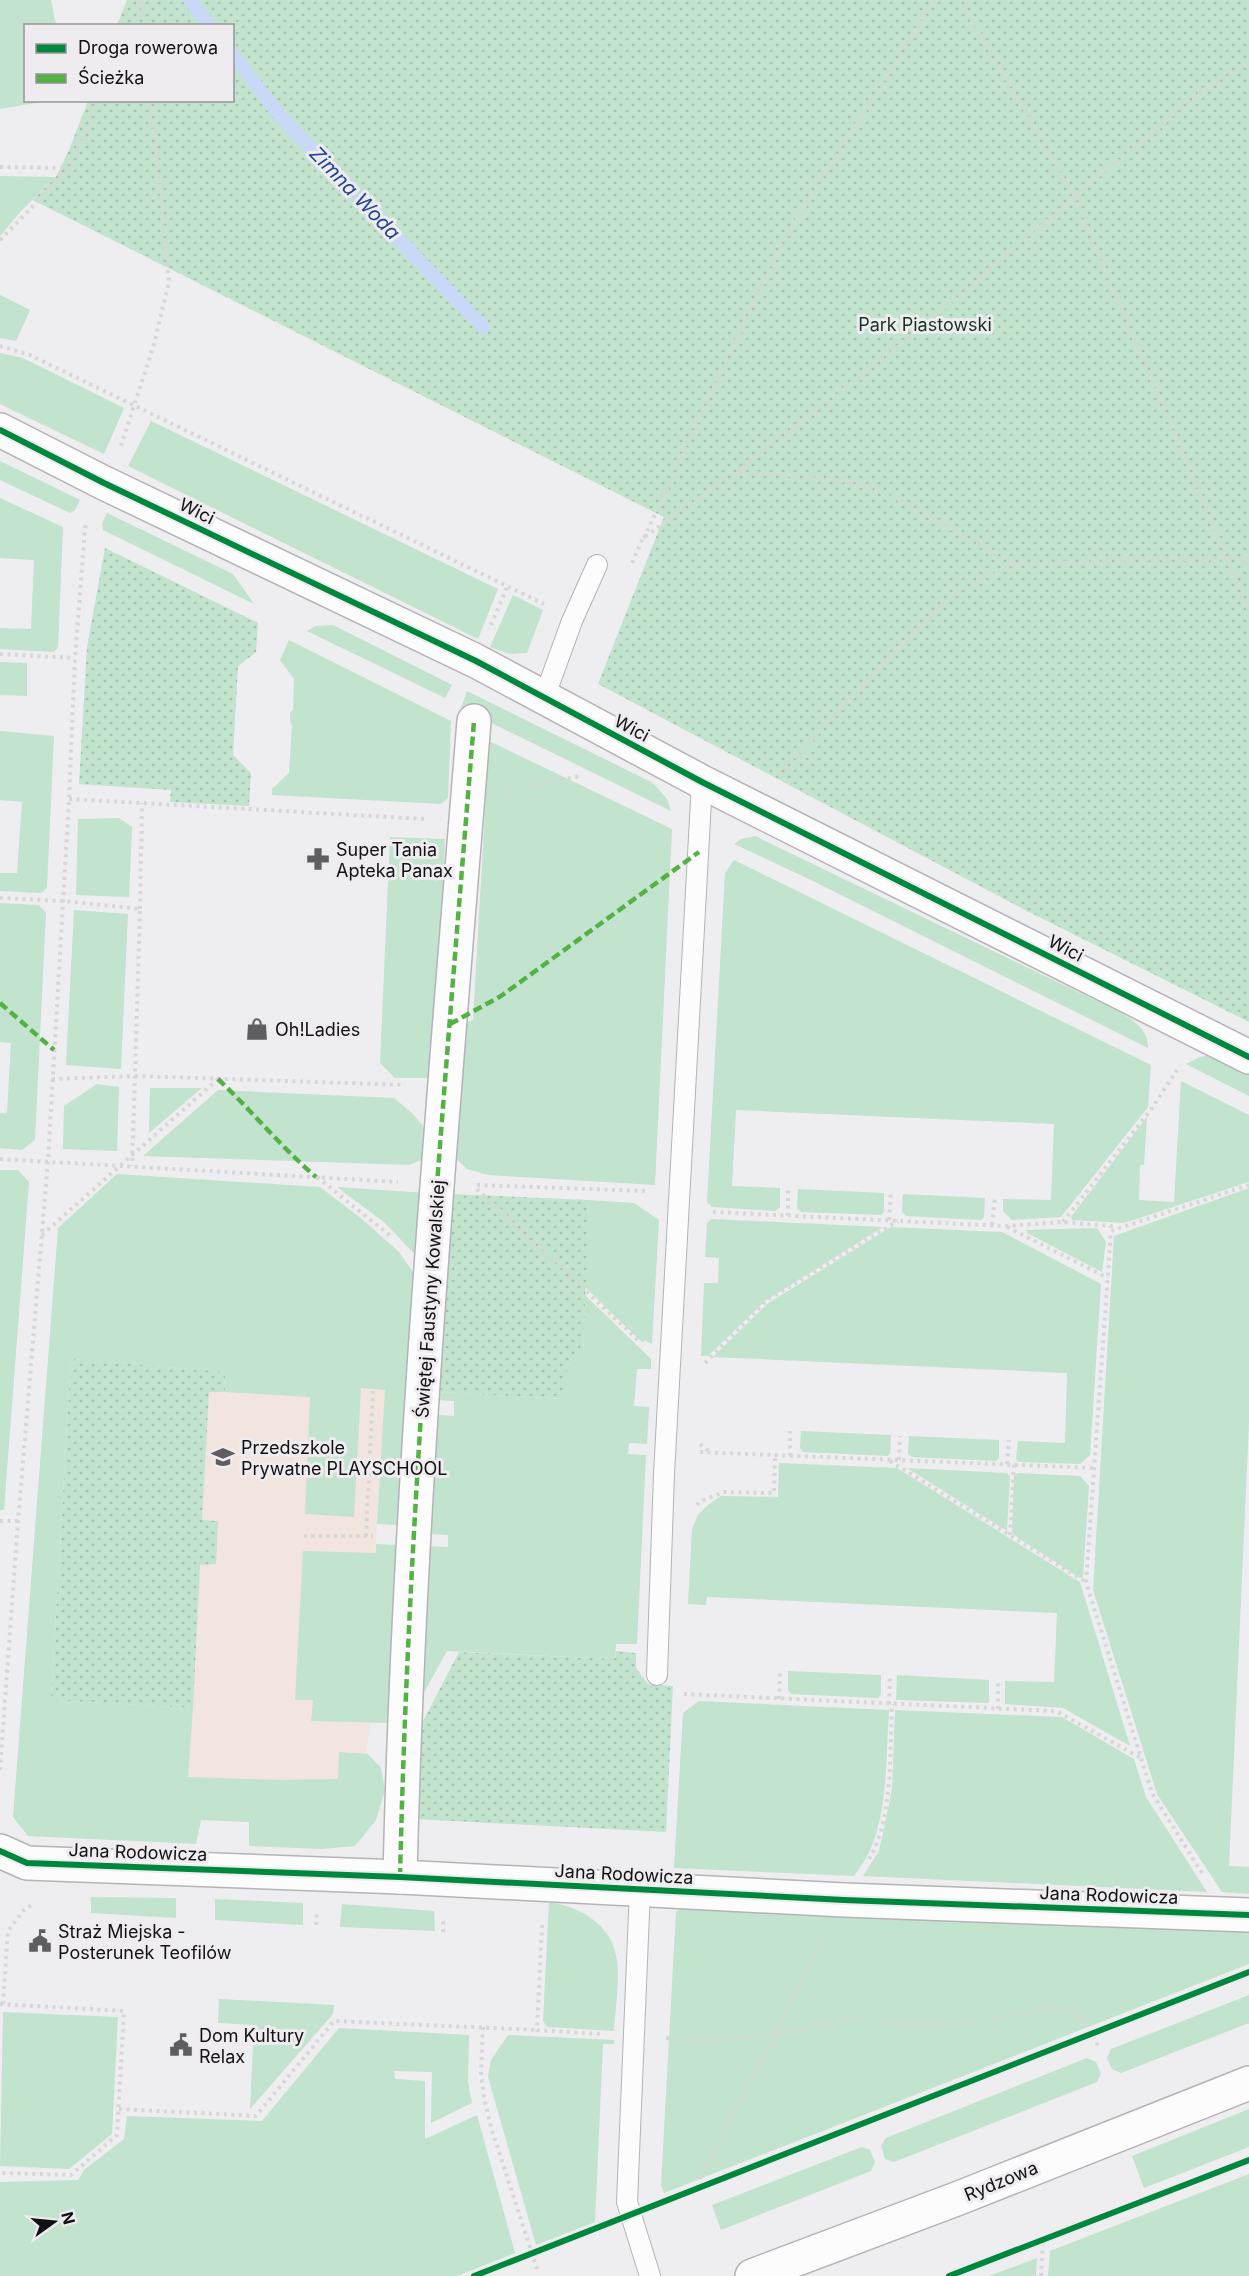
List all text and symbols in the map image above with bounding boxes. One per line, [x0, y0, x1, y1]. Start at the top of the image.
legend [24, 24, 234, 102]
text: Droga rowerowa [78, 37, 218, 58]
text: Ścieżka [78, 66, 144, 88]
water label: Zimna Woda [305, 142, 405, 244]
park label: Park Piastowski [858, 314, 992, 335]
street label: Wici [176, 494, 218, 528]
street label: Wici [611, 710, 653, 746]
place label: Super Tania Apteka Panax [336, 839, 453, 881]
pharmacy icon: Super Tania Apteka Panax [305, 846, 331, 872]
street label: Wici [1045, 930, 1087, 966]
shop icon: Oh!Ladies [244, 1016, 270, 1042]
place label: Oh!Ladies [275, 1019, 360, 1040]
street label: Świętej Faustyny Kowalskiej [410, 1179, 449, 1419]
place label: Przedszkole Prywatne PLAYSCHOOL [241, 1437, 447, 1479]
school or university icon: Przedszkole Prywatne PLAYSCHOOL [210, 1444, 236, 1470]
street label: Jana Rodowicza [68, 1839, 208, 1865]
street label: Jana Rodowicza [554, 1860, 694, 1888]
street label: Jana Rodowicza [1039, 1882, 1179, 1908]
place label: Straż Miejska - Posterunek Teofilów [58, 1921, 232, 1963]
public building icon: Straż Miejska - Posterunek Teofilów [27, 1928, 53, 1954]
place label: Dom Kultury Relax [199, 2025, 304, 2067]
public building icon: Dom Kultury Relax [168, 2032, 194, 2058]
street label: Rydzowa [961, 2157, 1041, 2205]
north arrow [24, 2192, 84, 2252]
text: N [57, 2210, 80, 2227]

